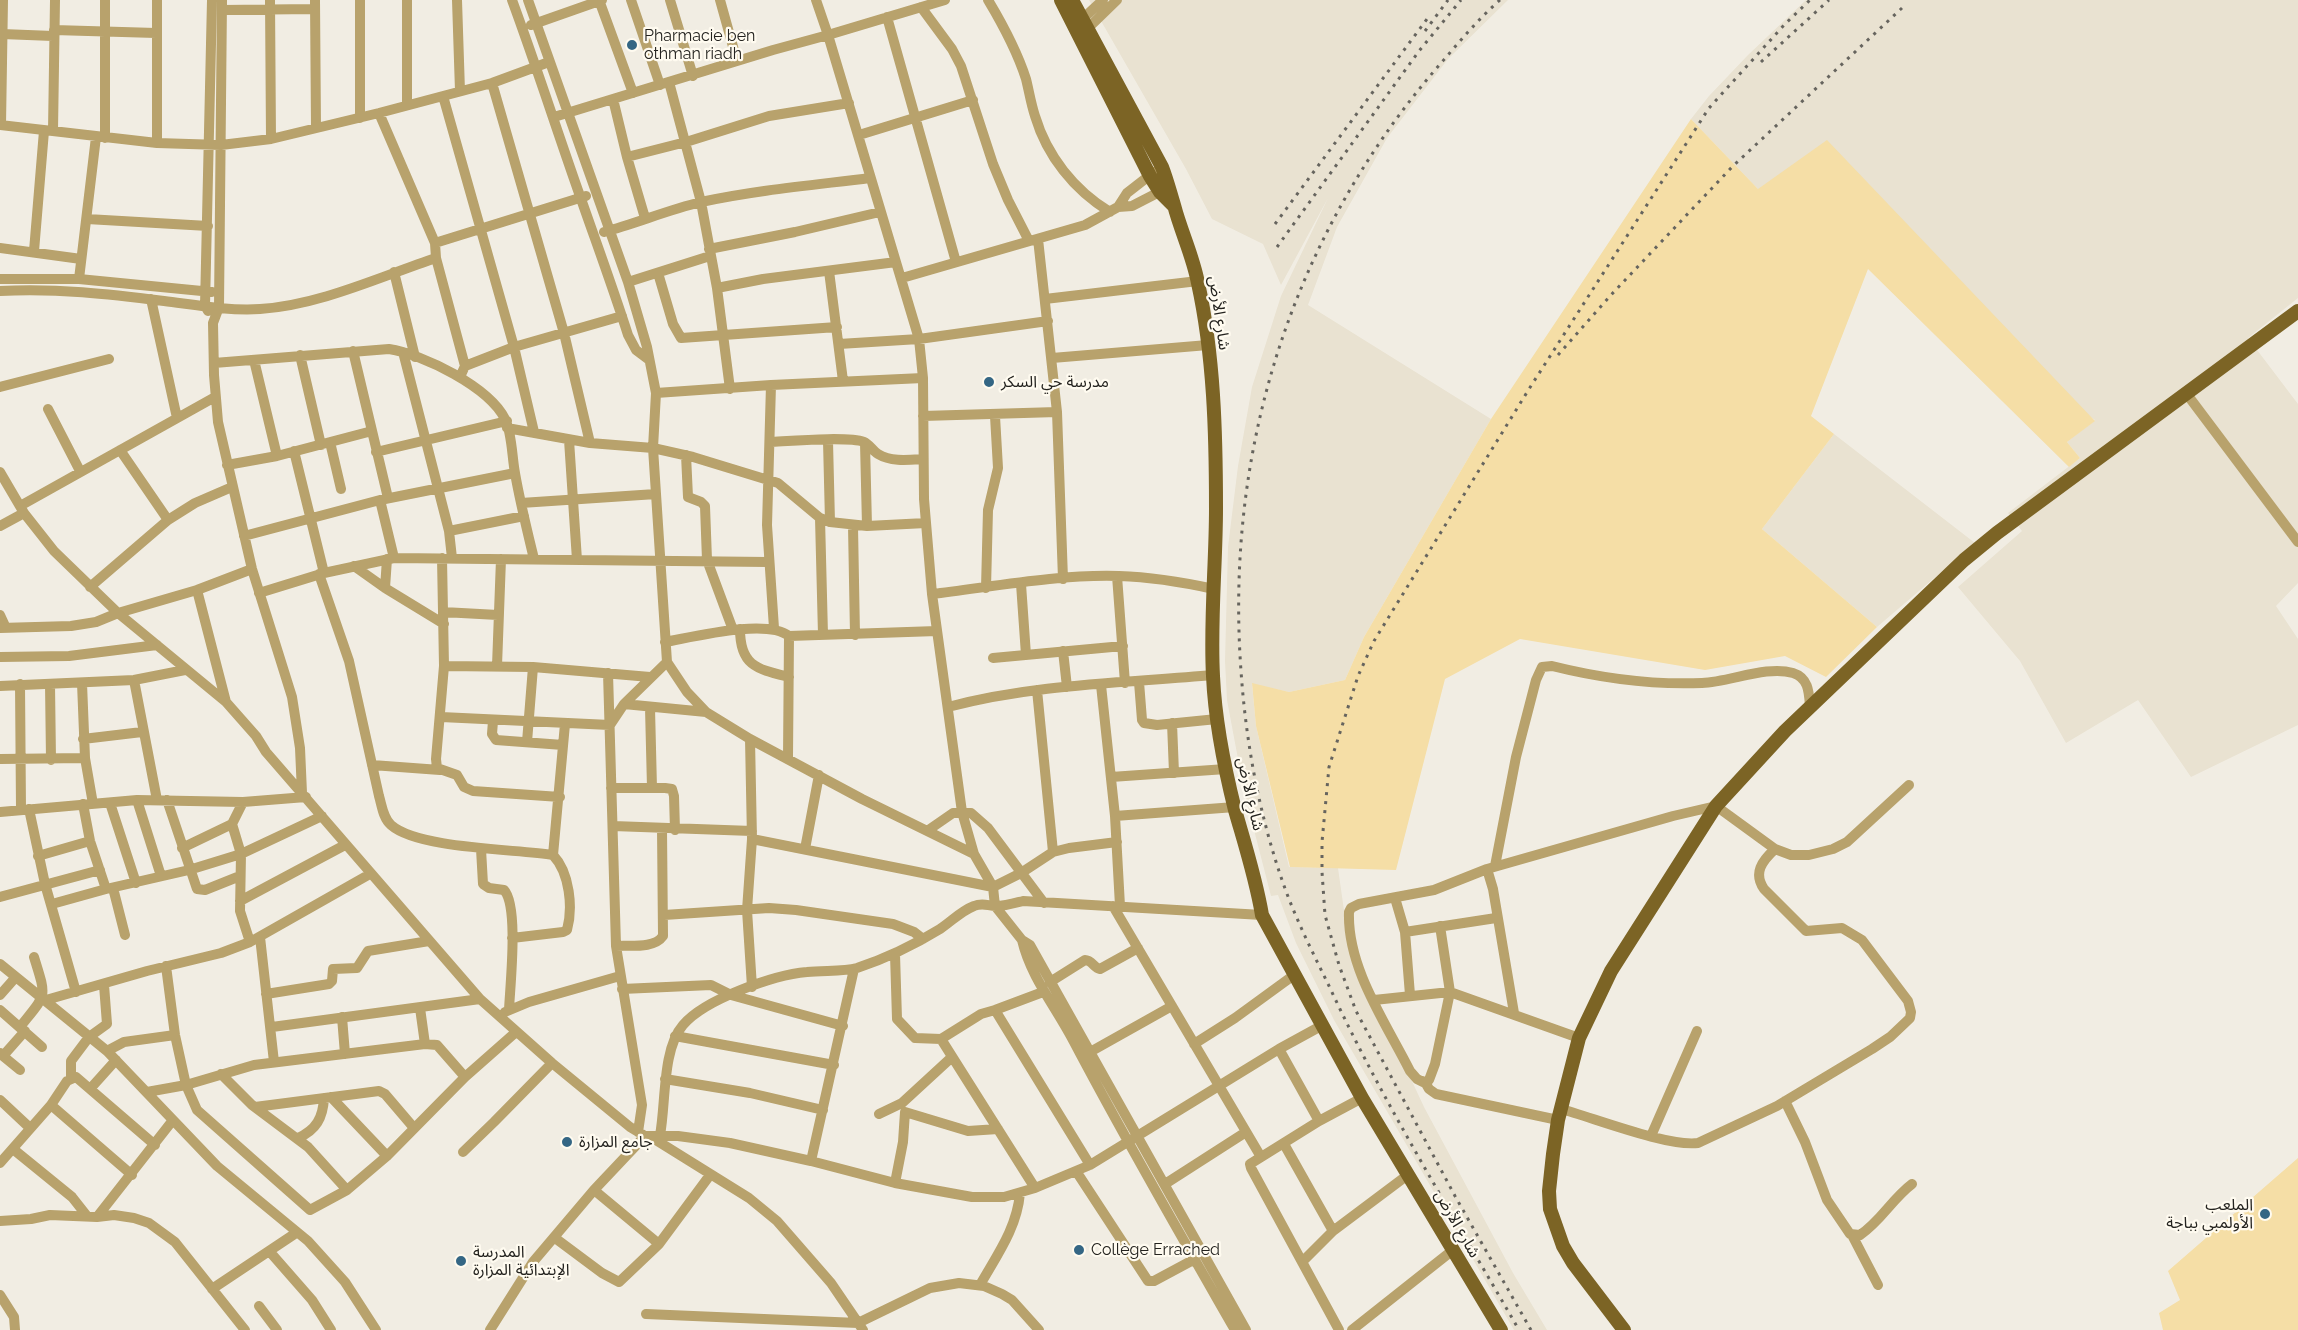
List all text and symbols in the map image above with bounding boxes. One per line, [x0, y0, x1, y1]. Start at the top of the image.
place label: Pharmacie ben othman riadh [644, 26, 755, 64]
marker: Pharmacie ben othman riadh [625, 38, 639, 52]
street label: شارع الأرض [1204, 275, 1234, 351]
place label: مدرسة حي السكر [1001, 372, 1109, 392]
marker: مدرسة حي السكر [982, 375, 996, 389]
street label: شارع الأرض [1232, 755, 1268, 833]
place label: جامع المزارة [579, 1132, 653, 1152]
marker: جامع المزارة [560, 1135, 574, 1149]
street label: شارع الأرض [1430, 1187, 1484, 1261]
place label: الملعب الأولمبي بباجة [2166, 1195, 2253, 1233]
marker: الملعب الأولمبي بباجة [2258, 1207, 2272, 1221]
place label: Collège Errached [1091, 1240, 1220, 1260]
place label: المدرسة الإبتدائية المزارة [473, 1242, 570, 1280]
marker: Collège Errached [1072, 1243, 1086, 1257]
marker: المدرسة الإبتدائية المزارة [454, 1254, 468, 1268]

